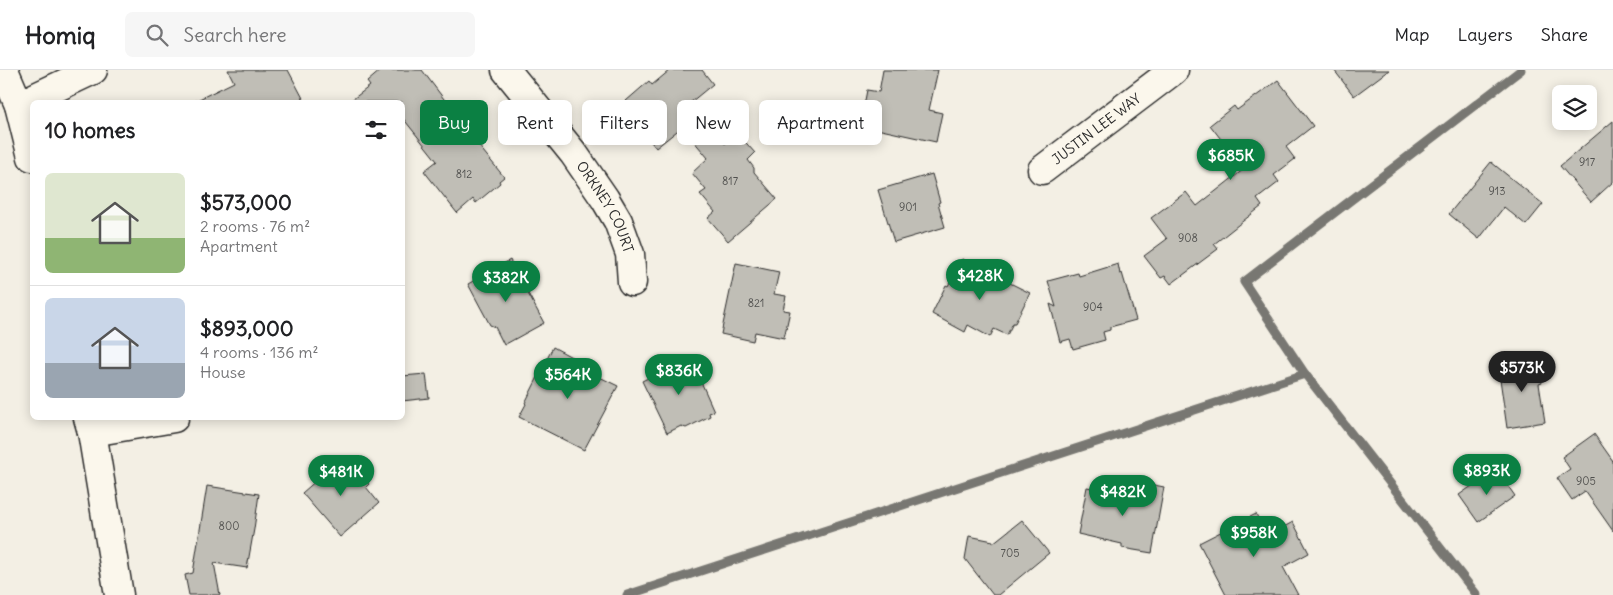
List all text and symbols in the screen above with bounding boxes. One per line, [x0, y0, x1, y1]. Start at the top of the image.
search box [125, 12, 475, 57]
text: Homiq [25, 20, 95, 50]
icon: search [143, 21, 171, 49]
text: Search here [183, 23, 286, 47]
text: Map [1394, 23, 1429, 46]
text: Layers [1457, 23, 1513, 46]
text: Share [1541, 23, 1588, 46]
map controls [1552, 85, 1597, 130]
button: layers [1552, 85, 1597, 130]
street label: JUSTIN LEE WAY [1048, 89, 1144, 168]
chip: Buy [420, 100, 488, 145]
chip: Rent [498, 100, 572, 145]
chip: Filters [582, 100, 667, 145]
chip: New [677, 100, 749, 145]
chip: Apartment [759, 100, 882, 145]
icon: filters [362, 116, 390, 144]
text: 10 homes [45, 117, 135, 144]
pin: $685K [1196, 138, 1266, 181]
text: $685K [1208, 145, 1254, 165]
house number: 917 [1579, 155, 1596, 169]
street label: ORKNEY COURT [573, 158, 638, 255]
house number: 812 [456, 167, 472, 181]
house number: 817 [722, 174, 739, 188]
house number: 913 [1489, 184, 1505, 198]
text: $573,000 [200, 189, 292, 216]
icon: home [85, 193, 145, 253]
house number: 901 [899, 200, 917, 214]
text: 2 rooms · 76 m² [200, 216, 310, 236]
house number: 908 [1178, 231, 1198, 245]
text: Apartment [200, 236, 278, 256]
pin: $428K [945, 258, 1015, 301]
pin: $382K [471, 260, 541, 303]
text: $428K [957, 265, 1003, 285]
text: $382K [483, 267, 529, 287]
house number: 821 [748, 296, 764, 310]
house number: 904 [1083, 300, 1103, 314]
text: $893,000 [200, 315, 294, 342]
icon: home [85, 318, 145, 378]
text: 4 rooms · 136 m² [200, 342, 318, 362]
pin: $573K [1487, 350, 1557, 393]
pin: $836K [644, 354, 714, 396]
text: $573K [1500, 357, 1544, 377]
pin: $564K [533, 358, 603, 400]
text: $836K [656, 360, 702, 380]
text: House [200, 362, 246, 382]
text: $564K [545, 364, 591, 384]
pin: $481K [306, 454, 376, 497]
pin: $893K [1452, 454, 1522, 496]
text: $893K [1464, 460, 1510, 480]
text: $481K [319, 461, 363, 481]
pin: $482K [1088, 474, 1158, 517]
house number: 905 [1576, 474, 1596, 488]
text: $482K [1100, 481, 1146, 501]
pin: $958K [1219, 516, 1289, 558]
house number: 800 [219, 519, 239, 533]
text: $958K [1231, 522, 1277, 542]
house number: 705 [1001, 546, 1019, 560]

